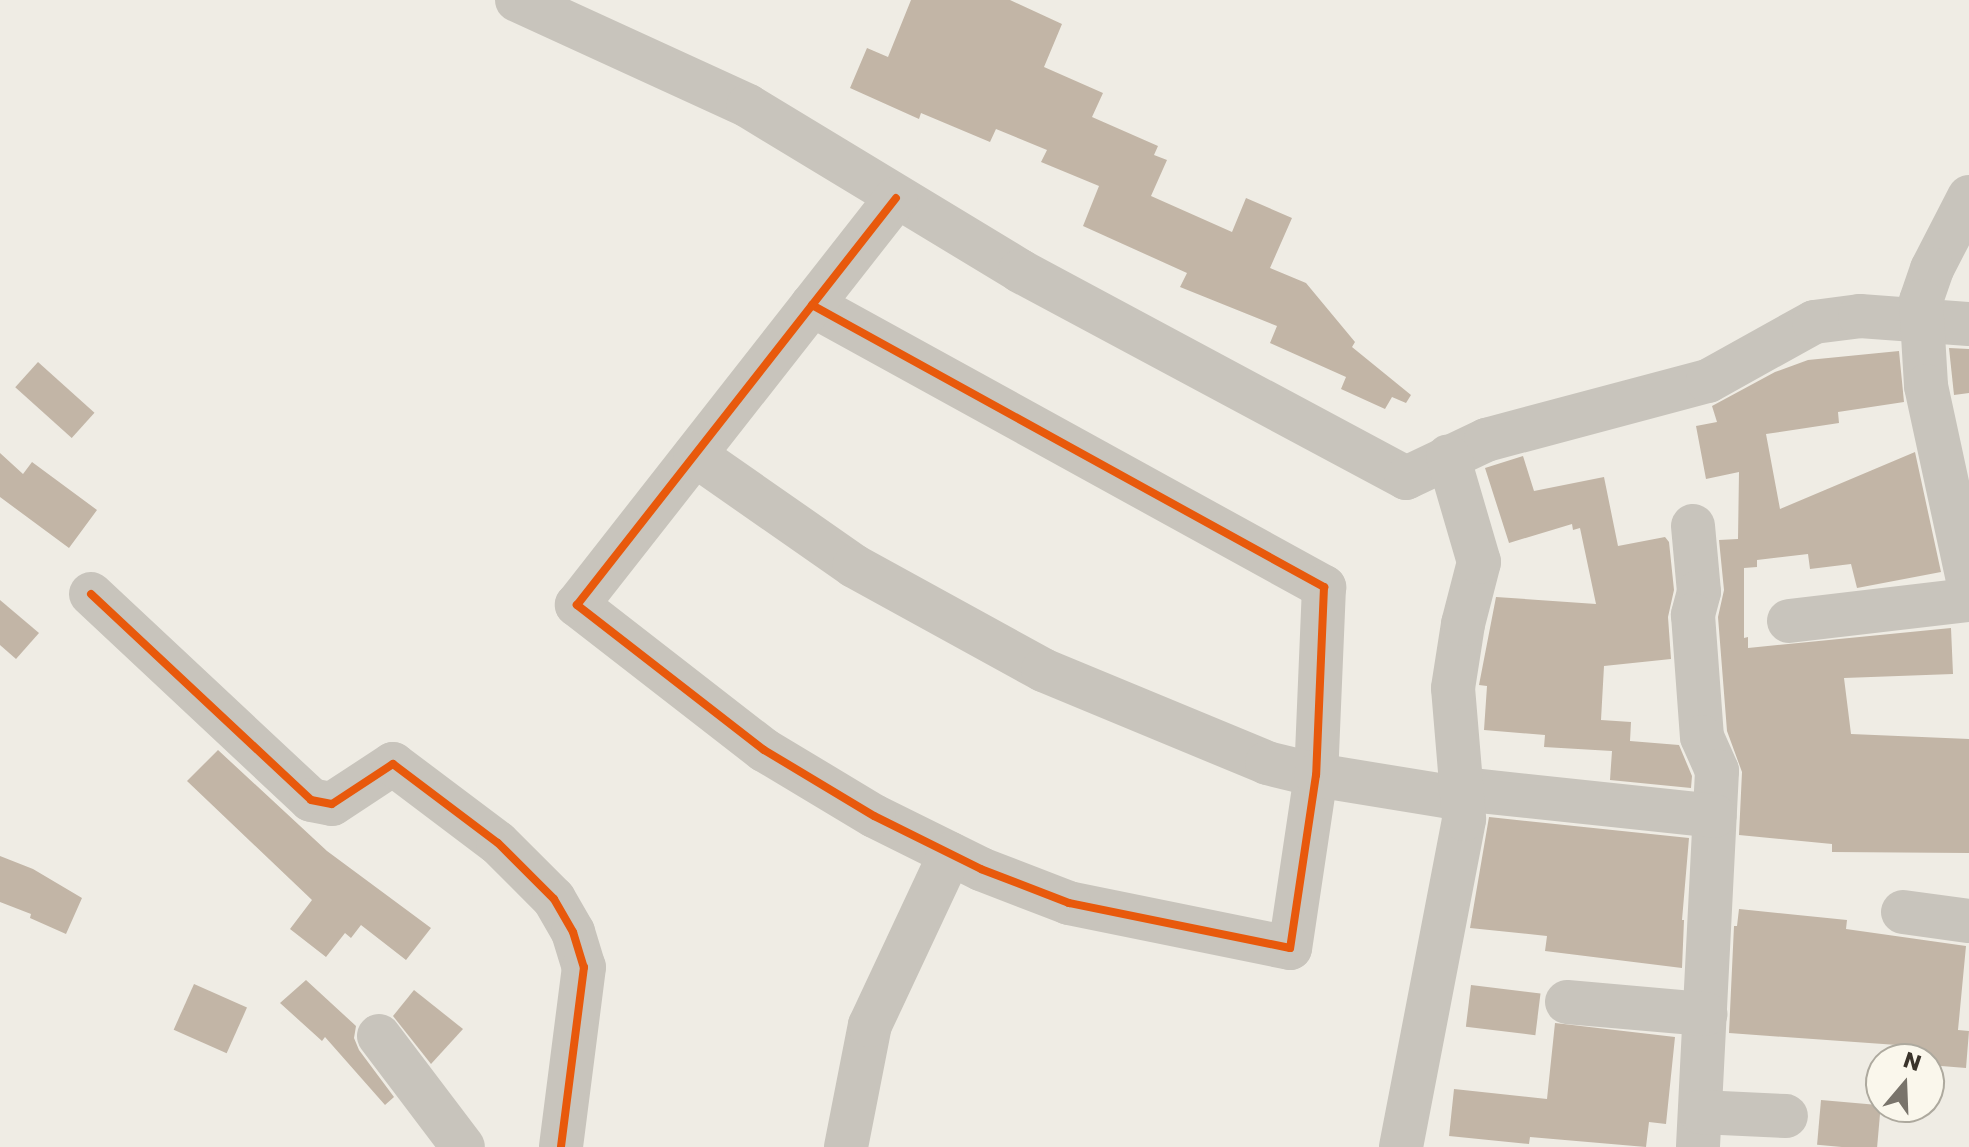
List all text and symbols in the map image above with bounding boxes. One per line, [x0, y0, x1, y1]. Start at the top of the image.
north arrow [1865, 1043, 1945, 1123]
text: N [1899, 1044, 1925, 1079]

